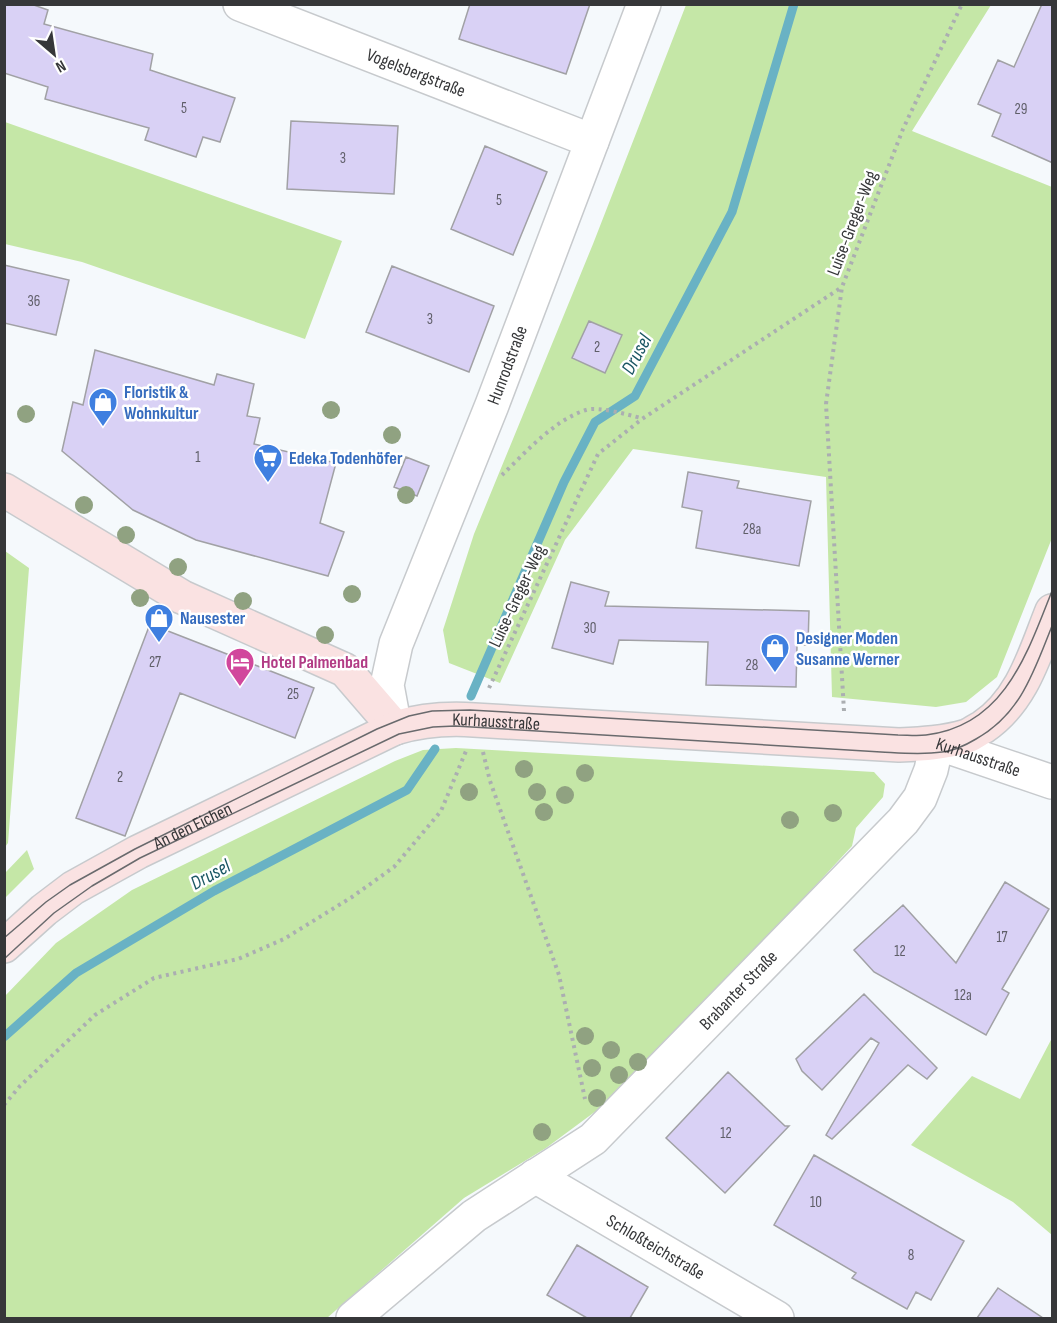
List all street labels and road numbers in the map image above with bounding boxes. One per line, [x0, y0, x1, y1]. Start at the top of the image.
street label: Vogelsbergstraße [363, 44, 468, 102]
street label: Luise-Greger-Weg [823, 168, 882, 278]
street label: Hunrodstraße [483, 323, 532, 408]
street label: Luise-Greger-Weg [485, 542, 550, 651]
street label: Kurhausstraße [452, 709, 541, 735]
street label: Kurhausstraße [933, 733, 1023, 781]
street label: An den Eichen [149, 798, 235, 854]
street label: Brabanter Straße [695, 946, 782, 1034]
street label: Schloßteichstraße [603, 1210, 708, 1284]

